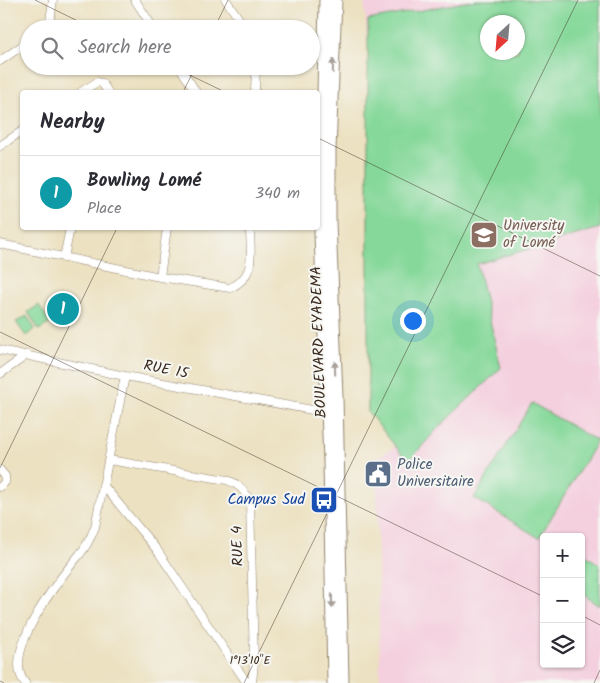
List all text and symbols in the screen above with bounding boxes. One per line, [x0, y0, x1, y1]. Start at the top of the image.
north arrow [480, 15, 525, 60]
search box [20, 20, 320, 75]
text: Search here [78, 33, 172, 63]
icon: search [38, 34, 66, 62]
one-way arrow [329, 57, 337, 73]
text: Nearby [40, 106, 105, 139]
text: Bowling Lomé [87, 166, 201, 196]
text: 1 [54, 181, 58, 206]
text: 340 m [255, 181, 300, 206]
text: Place [87, 196, 121, 221]
place label: University of Lomé [503, 214, 565, 255]
school or university icon: University of Lomé [469, 220, 499, 250]
street label: BOULEVARD EYADEMA [304, 266, 334, 418]
pin: 1 [47, 290, 79, 328]
your location [400, 308, 426, 334]
street label: RUE 15 [141, 354, 191, 386]
one-way arrow [331, 360, 339, 376]
place label: Police Universitaire [397, 453, 474, 494]
public building icon: Police Universitaire [363, 459, 393, 489]
bus stop icon: Campus Sud [309, 485, 339, 515]
place label: Campus Sud [228, 488, 306, 512]
street label: RUE 4 [225, 525, 251, 567]
map controls [540, 533, 585, 668]
button: + [540, 533, 585, 578]
button: − [540, 578, 585, 623]
one-way arrow [328, 593, 336, 609]
button: layers [540, 623, 585, 668]
text: 1°13'10"E [230, 651, 271, 670]

